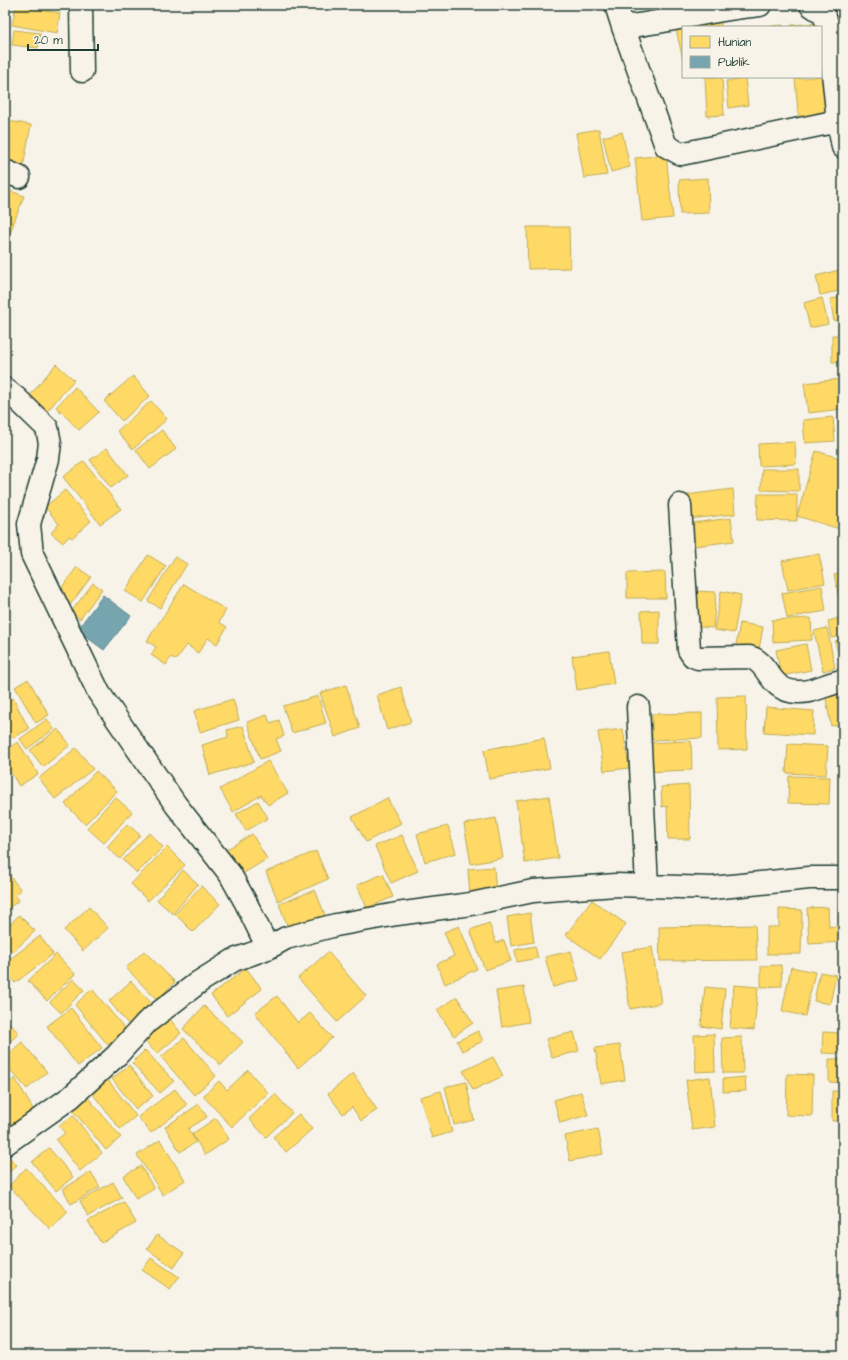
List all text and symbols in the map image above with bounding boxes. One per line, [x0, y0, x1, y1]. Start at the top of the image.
scale bar [28, 26, 98, 52]
legend [682, 26, 822, 78]
text: 20 m [34, 32, 63, 49]
text: Hunian [718, 34, 751, 51]
text: Publik [718, 54, 750, 71]

